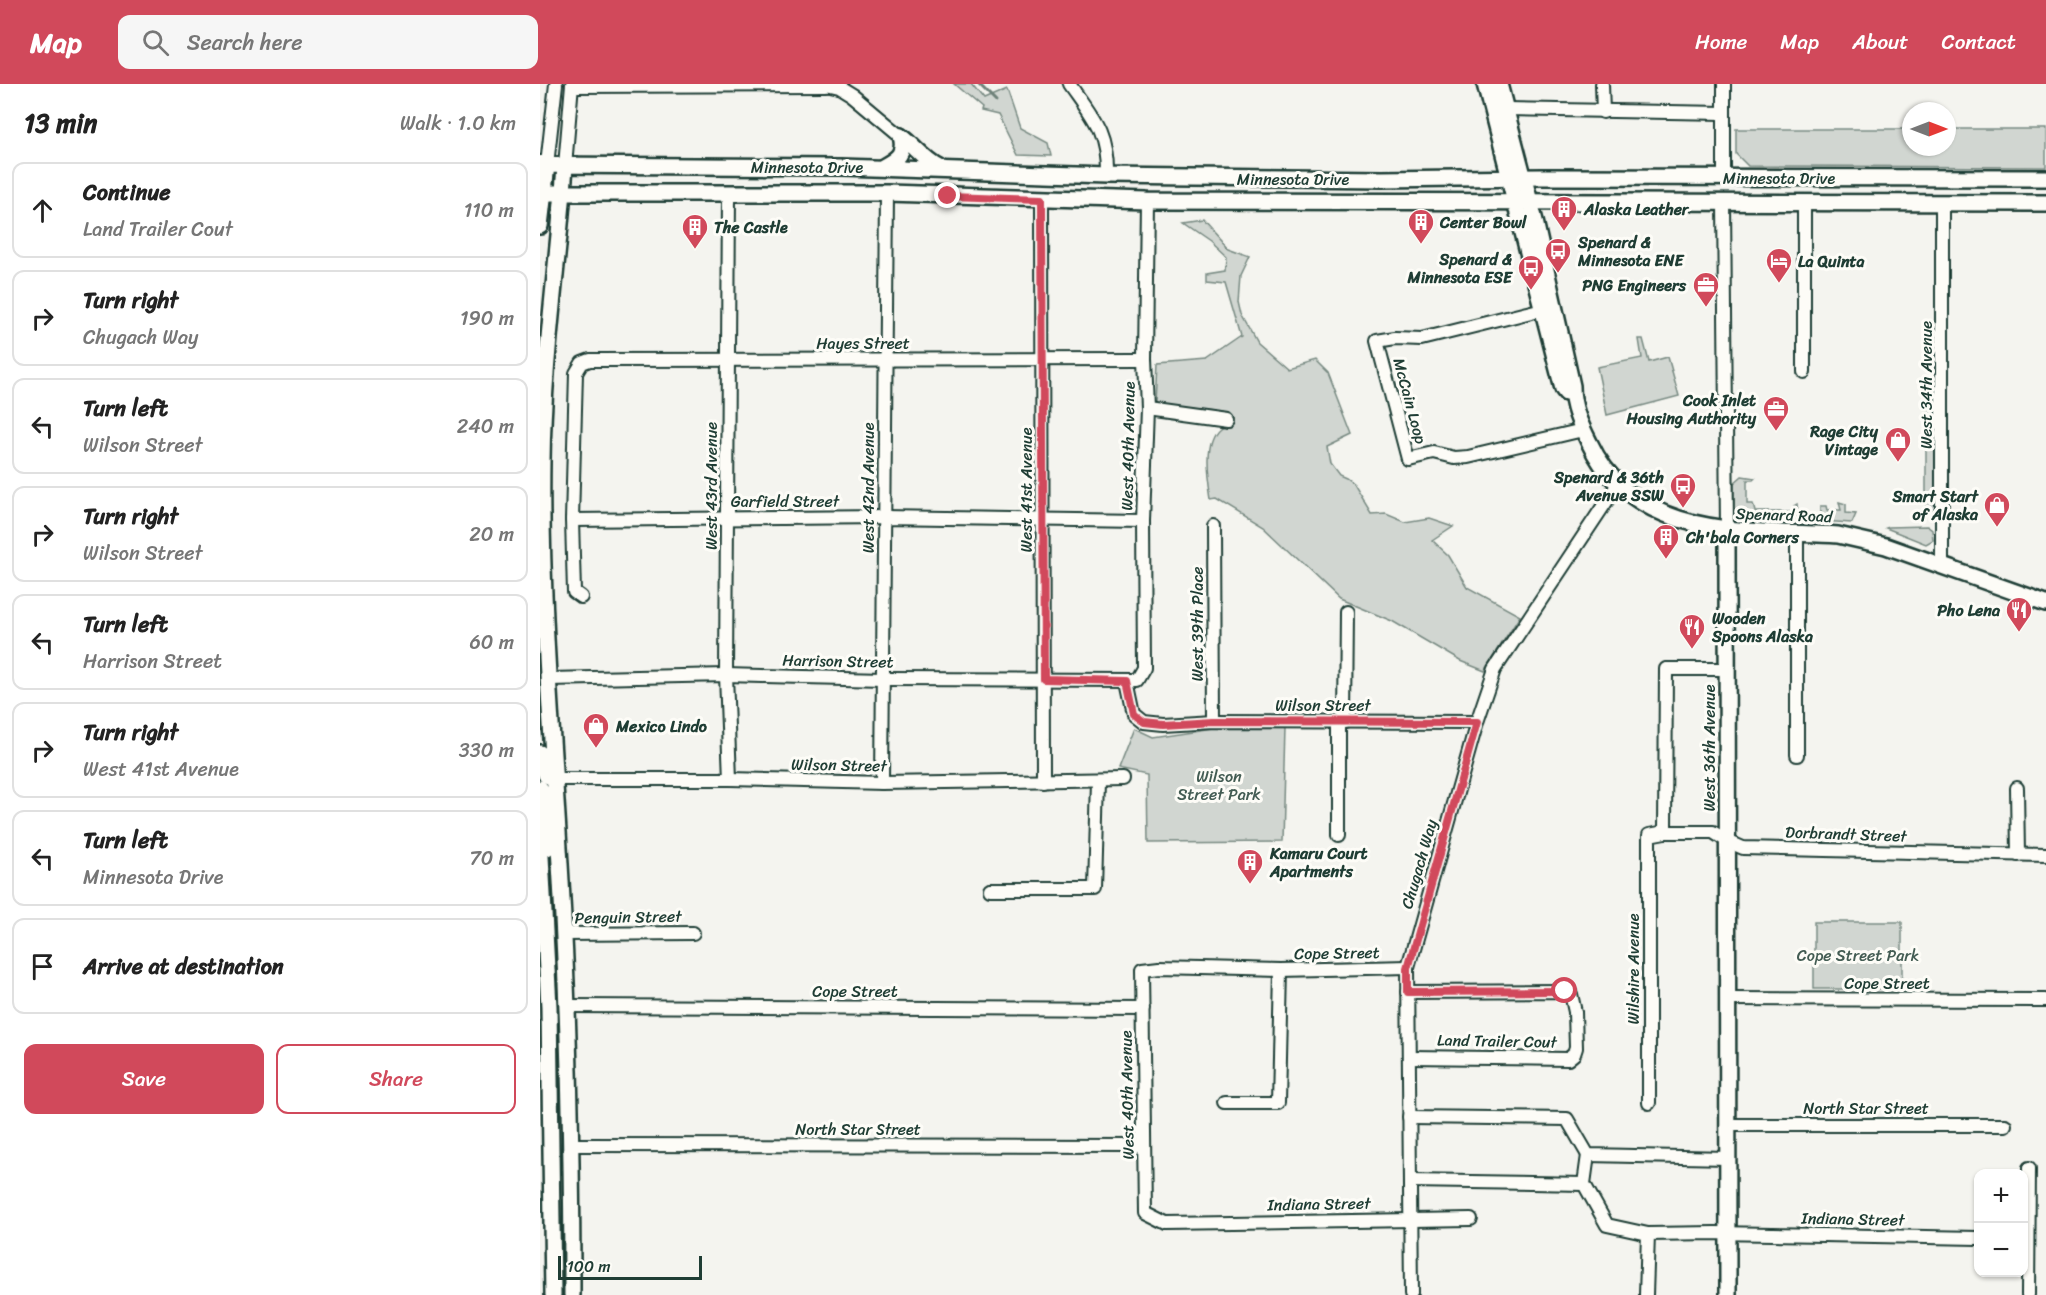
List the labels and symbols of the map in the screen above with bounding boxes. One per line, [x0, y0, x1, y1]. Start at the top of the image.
north arrow [1902, 102, 1956, 156]
street label: Minnesota Drive [751, 153, 863, 182]
street label: Minnesota Drive [1723, 164, 1835, 193]
street label: Minnesota Drive [1237, 165, 1349, 194]
route end [934, 182, 960, 208]
building icon: Alaska Leather [1549, 194, 1579, 232]
place label: Alaska Leather [1583, 195, 1690, 224]
building icon: Center Bowl [1406, 207, 1436, 245]
place label: Center Bowl [1439, 208, 1528, 237]
building icon: The Castle [680, 212, 710, 250]
place label: The Castle [714, 213, 788, 242]
place label: Spenard & Minnesota ENE [1577, 228, 1685, 275]
bus stop icon: Spenard & Minnesota ENE [1543, 236, 1573, 274]
place label: Spenard & Minnesota ESE [1407, 245, 1513, 292]
hotel icon: La Quinta [1764, 246, 1794, 284]
place label: La Quinta [1798, 247, 1865, 276]
bus stop icon: Spenard & Minnesota ESE [1516, 253, 1546, 291]
office icon: PNG Engineers [1691, 270, 1721, 308]
place label: PNG Engineers [1582, 271, 1687, 300]
street label: West 34th Avenue [1912, 321, 1941, 449]
street label: Hayes Street [816, 329, 910, 358]
street label: McCain Loop [1385, 355, 1436, 448]
street label: West 40th Avenue [1112, 381, 1144, 511]
place label: Cook Inlet Housing Authority [1625, 386, 1757, 433]
office icon: Cook Inlet Housing Authority [1761, 394, 1791, 432]
place label: Rage City Vintage [1809, 417, 1879, 464]
street label: West 43rd Avenue [697, 422, 726, 550]
street label: West 42nd Avenue [854, 422, 883, 553]
shop icon: Rage City Vintage [1883, 425, 1913, 463]
street label: West 41st Avenue [1012, 427, 1041, 552]
place label: Spenard & 36th Avenue SSW [1553, 463, 1665, 510]
bus stop icon: Spenard & 36th Avenue SSW [1668, 471, 1698, 509]
place label: Smart Start of Alaska [1891, 482, 1980, 529]
street label: Garfield Street [731, 487, 840, 516]
shop icon: Smart Start of Alaska [1982, 490, 2012, 528]
street label: Spenard Road [1735, 499, 1834, 531]
building icon: Ch'bala Corners [1651, 522, 1681, 560]
place label: Ch'bala Corners [1685, 523, 1800, 552]
street label: West 39th Place [1183, 566, 1212, 682]
restaurant icon: Pho Lena [2004, 595, 2034, 633]
place label: Pho Lena [1937, 596, 2001, 625]
place label: Wooden Spoons Alaska [1711, 604, 1813, 651]
restaurant icon: Wooden Spoons Alaska [1677, 612, 1707, 650]
street label: Harrison Street [782, 646, 894, 676]
street label: West 36th Avenue [1695, 684, 1724, 812]
street label: Wilson Street [1275, 691, 1371, 720]
shop icon: Mexico Lindo [581, 711, 611, 749]
place label: Mexico Lindo [615, 712, 708, 741]
street label: Wilson Street [791, 750, 888, 780]
park label: Wilson Street Park [1177, 762, 1261, 809]
street label: Chugach Way [1392, 815, 1446, 912]
street label: Dorbrandt Street [1785, 817, 1908, 851]
place label: Kamaru Court Apartments [1269, 839, 1368, 886]
building icon: Kamaru Court Apartments [1235, 847, 1265, 885]
street label: Penguin Street [574, 902, 682, 932]
street label: Wilshire Avenue [1619, 913, 1648, 1025]
street label: Cope Street [1294, 938, 1380, 968]
park label: Cope Street Park [1797, 941, 1919, 970]
street label: Cope Street [1844, 969, 1930, 998]
street label: Cope Street [812, 977, 898, 1006]
route start [1551, 977, 1577, 1003]
street label: Land Trailer Cout [1437, 1025, 1558, 1057]
street label: West 40th Avenue [1111, 1030, 1143, 1160]
street label: North Star Street [1803, 1094, 1929, 1123]
street label: North Star Street [795, 1115, 921, 1144]
street label: Indiana Street [1266, 1189, 1371, 1219]
street label: Indiana Street [1800, 1204, 1905, 1234]
scale bar [558, 1253, 702, 1280]

